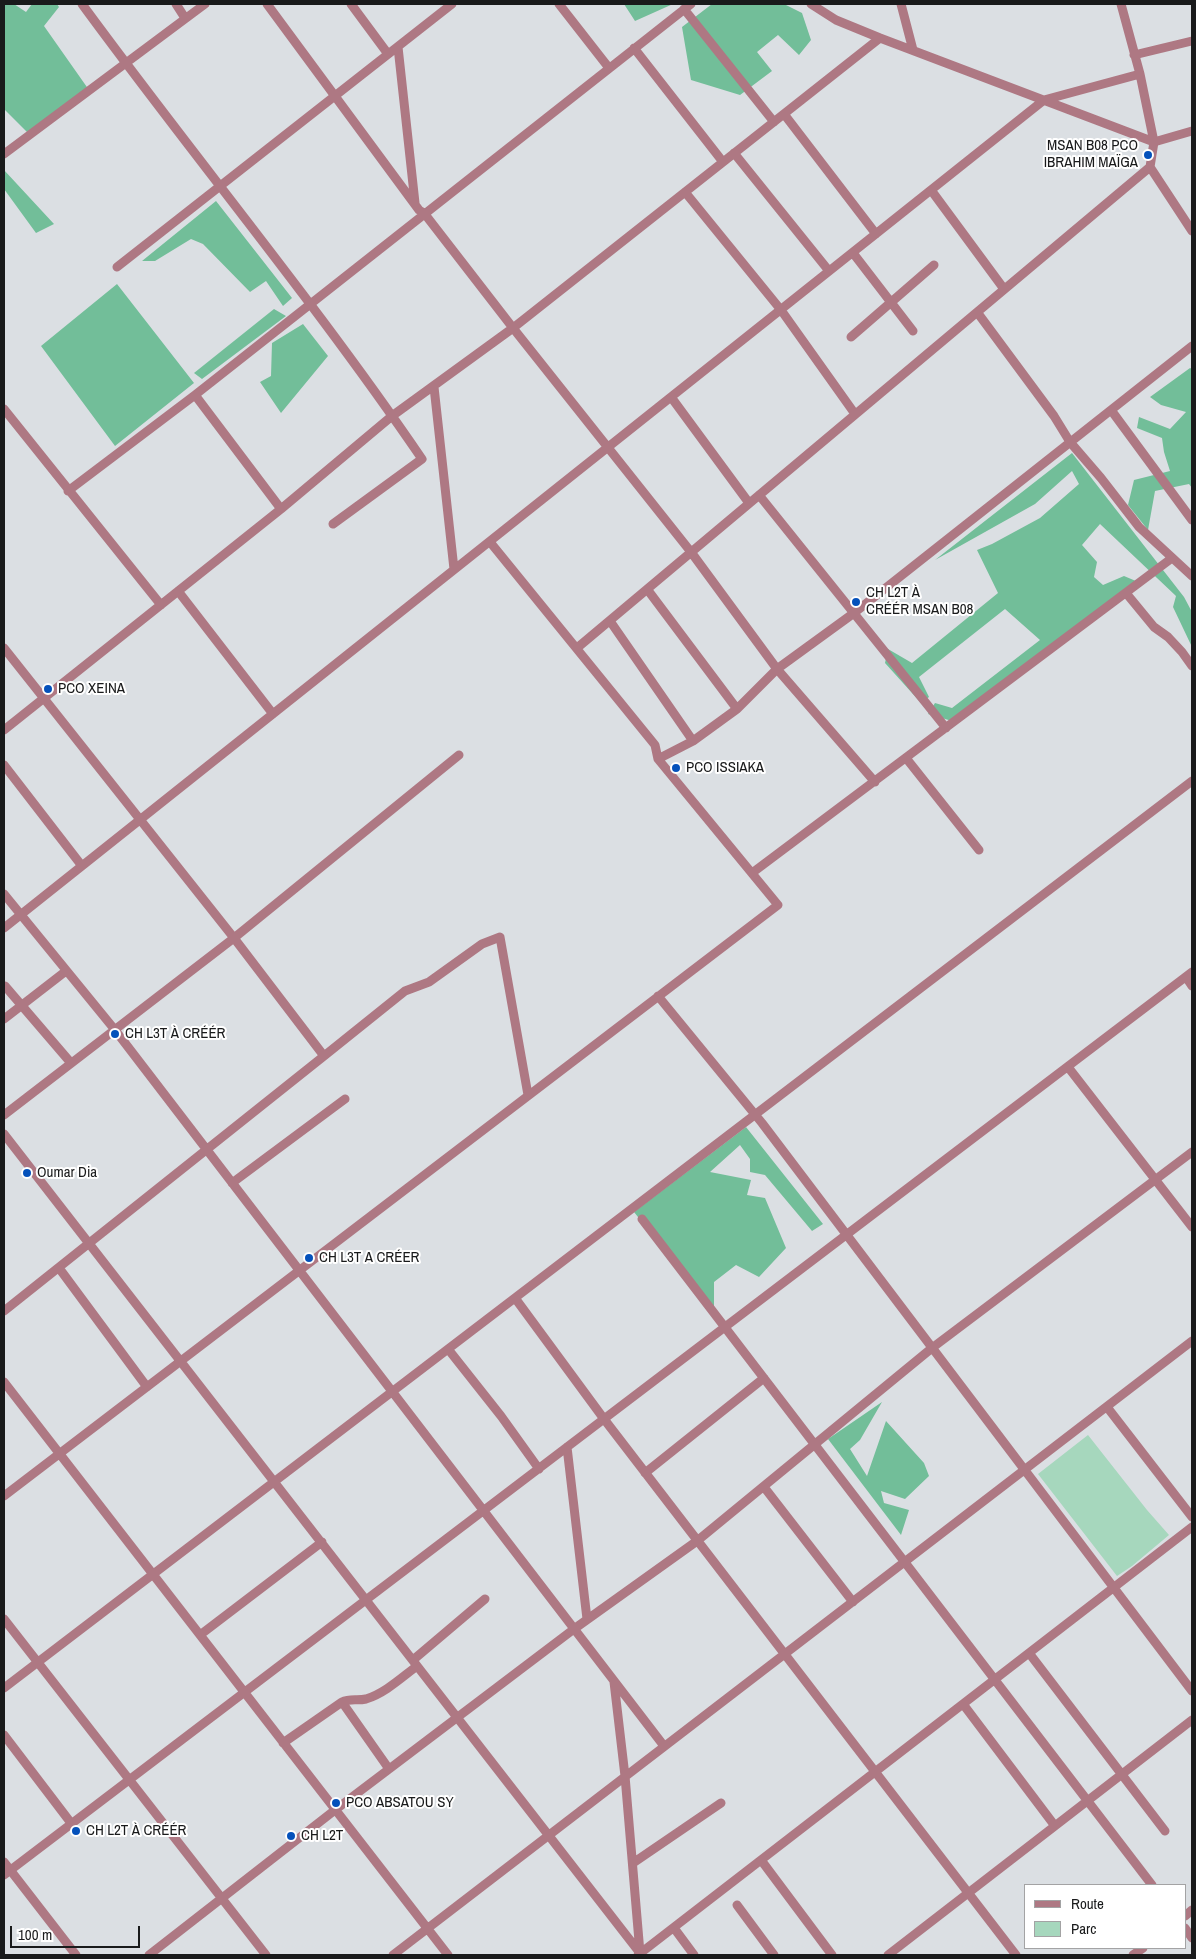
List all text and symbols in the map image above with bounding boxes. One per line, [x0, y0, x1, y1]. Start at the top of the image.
place label: MSAN B08 PCO IBRAHIM MAÏGA [1044, 137, 1138, 172]
marker: MSAN B08 PCO IBRAHIM MAÏGA [1142, 149, 1154, 161]
place label: CH L2T À CRÉÉR MSAN B08 [866, 584, 973, 619]
marker: CH L2T À CRÉÉR MSAN B08 [850, 596, 862, 608]
place label: PCO XEINA [58, 680, 125, 698]
marker: PCO XEINA [42, 683, 54, 695]
place label: PCO ISSIAKA [686, 759, 764, 777]
marker: PCO ISSIAKA [670, 762, 682, 774]
place label: CH L3T À CRÉÉR [125, 1025, 225, 1043]
marker: CH L3T À CRÉÉR [109, 1028, 121, 1040]
place label: Oumar Dia [37, 1164, 97, 1182]
marker: Oumar Dia [21, 1167, 33, 1179]
place label: CH L3T A CRÉER [319, 1249, 419, 1267]
marker: CH L3T A CRÉER [303, 1252, 315, 1264]
place label: PCO ABSATOU SY [346, 1794, 454, 1812]
marker: PCO ABSATOU SY [330, 1797, 342, 1809]
place label: CH L2T À CRÉÉR [86, 1822, 186, 1840]
marker: CH L2T À CRÉÉR [70, 1825, 82, 1837]
place label: CH L2T [301, 1827, 343, 1845]
marker: CH L2T [285, 1830, 297, 1842]
legend [1024, 1884, 1186, 1949]
text: Route [1071, 1893, 1104, 1914]
scale bar [12, 1916, 142, 1948]
text: Parc [1071, 1918, 1096, 1939]
text: 100 m [18, 1924, 52, 1945]

